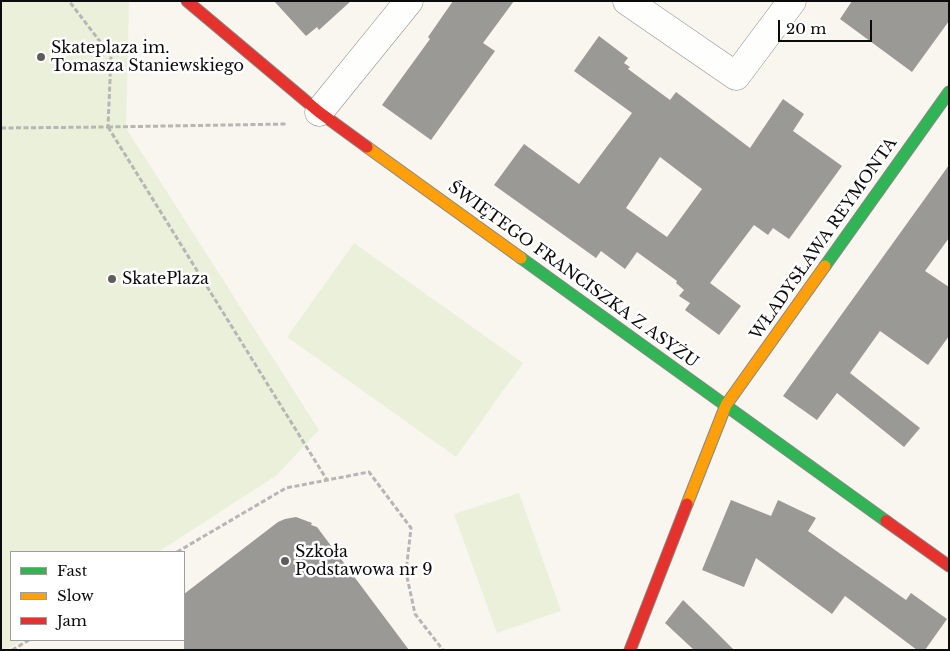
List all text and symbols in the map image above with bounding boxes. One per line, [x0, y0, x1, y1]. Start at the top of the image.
scale bar [780, 10, 874, 42]
text: 20 m [786, 19, 826, 38]
place label: Skateplaza im. Tomasza Staniewskiego [51, 38, 244, 76]
marker: Skateplaza im. Tomasza Staniewskiego [35, 51, 47, 63]
street label: WŁADYSŁAWA REYMONTA [747, 134, 901, 344]
street label: ŚWIĘTEGO FRANCISZKA Z ASYŻU [444, 178, 702, 372]
place label: SkatePlaza [122, 269, 209, 289]
marker: SkatePlaza [106, 273, 118, 285]
place label: Szkoła Podstawowa nr 9 [295, 542, 433, 580]
legend [10, 551, 185, 641]
marker: Szkoła Podstawowa nr 9 [279, 555, 291, 567]
text: Fast [57, 561, 87, 580]
text: Slow [57, 586, 94, 605]
text: Jam [57, 611, 87, 630]

